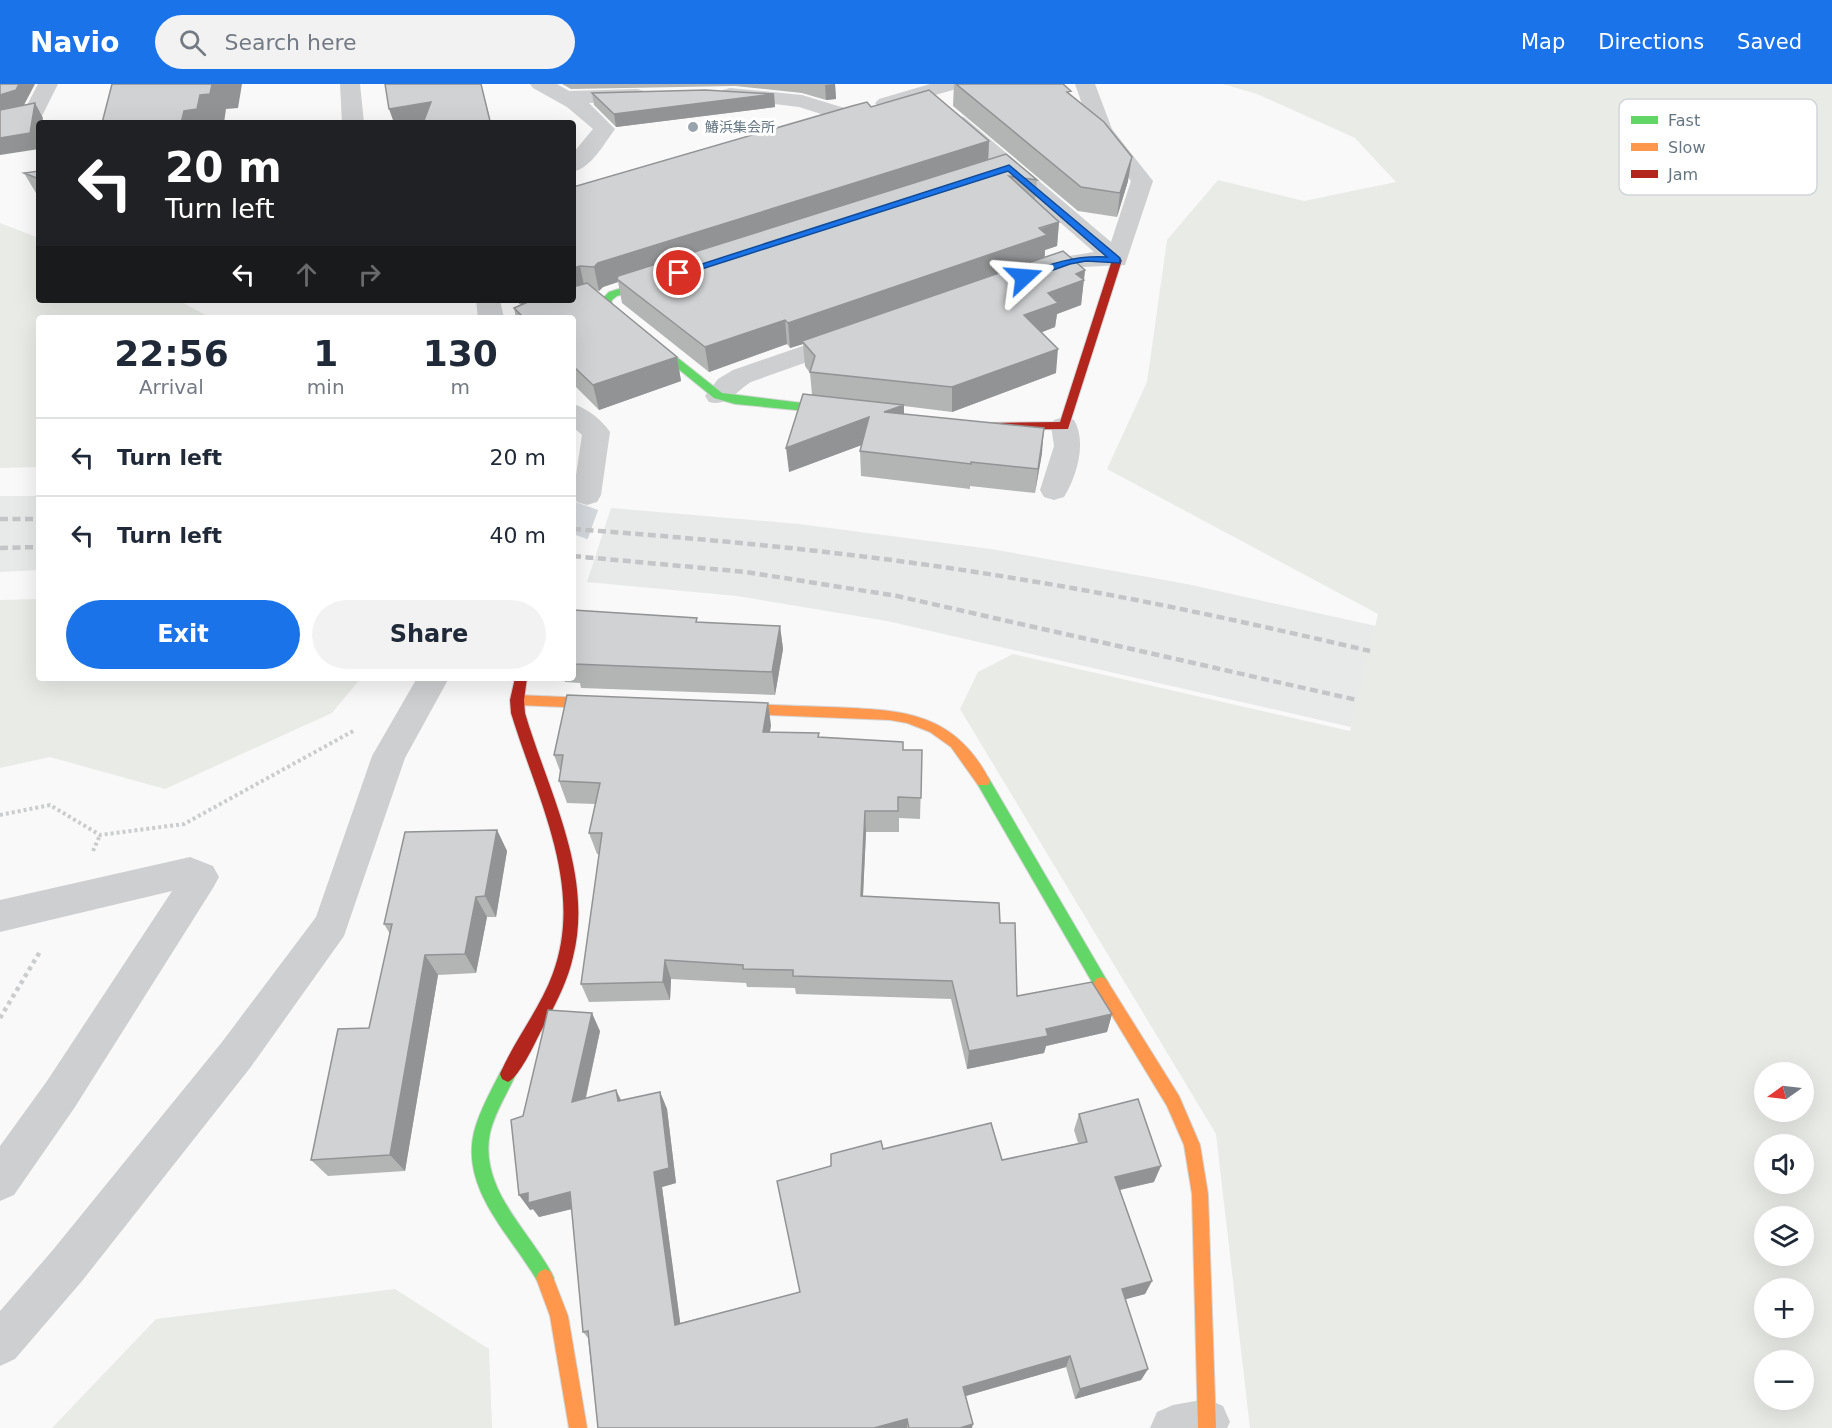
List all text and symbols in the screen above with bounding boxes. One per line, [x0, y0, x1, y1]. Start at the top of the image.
search box [155, 15, 575, 69]
text: Navio [30, 26, 119, 59]
icon: search [176, 26, 209, 59]
text: Search here [224, 30, 357, 55]
text: Map [1521, 30, 1565, 54]
text: Directions [1598, 30, 1704, 54]
text: Saved [1737, 30, 1802, 54]
legend [1619, 99, 1817, 195]
text: Fast [1668, 111, 1700, 130]
place label: 鰆浜集会所 [705, 119, 775, 135]
marker: 鰆浜集会所 [686, 120, 700, 134]
text: Slow [1668, 138, 1705, 157]
text: 20 m [165, 143, 282, 192]
icon: left [66, 144, 144, 222]
text: Jam [1667, 165, 1698, 184]
text: Turn left [165, 193, 275, 224]
position arrow [992, 245, 1056, 309]
pin [653, 247, 704, 298]
icon: arrive [662, 256, 695, 289]
icon: left [227, 258, 260, 291]
icon: ahead [290, 258, 323, 291]
icon: right [353, 258, 386, 291]
text: 22:56 [114, 333, 229, 374]
text: 1 [313, 333, 338, 374]
text: 130 [423, 333, 498, 374]
text: Arrival [139, 375, 204, 399]
text: min [307, 375, 345, 399]
text: m [451, 375, 470, 399]
icon: left [66, 441, 99, 474]
text: Turn left [117, 445, 222, 470]
text: 20 m [490, 445, 546, 470]
icon: left [66, 519, 99, 552]
text: Turn left [117, 523, 222, 548]
text: 40 m [490, 523, 546, 548]
button: Exit [66, 600, 300, 669]
button: Share [312, 600, 546, 669]
north arrow [1754, 1062, 1814, 1122]
map controls [1754, 1062, 1814, 1410]
button: sound [1754, 1134, 1814, 1194]
button: layers [1754, 1206, 1814, 1266]
button: + [1754, 1278, 1814, 1338]
button: − [1754, 1350, 1814, 1410]

